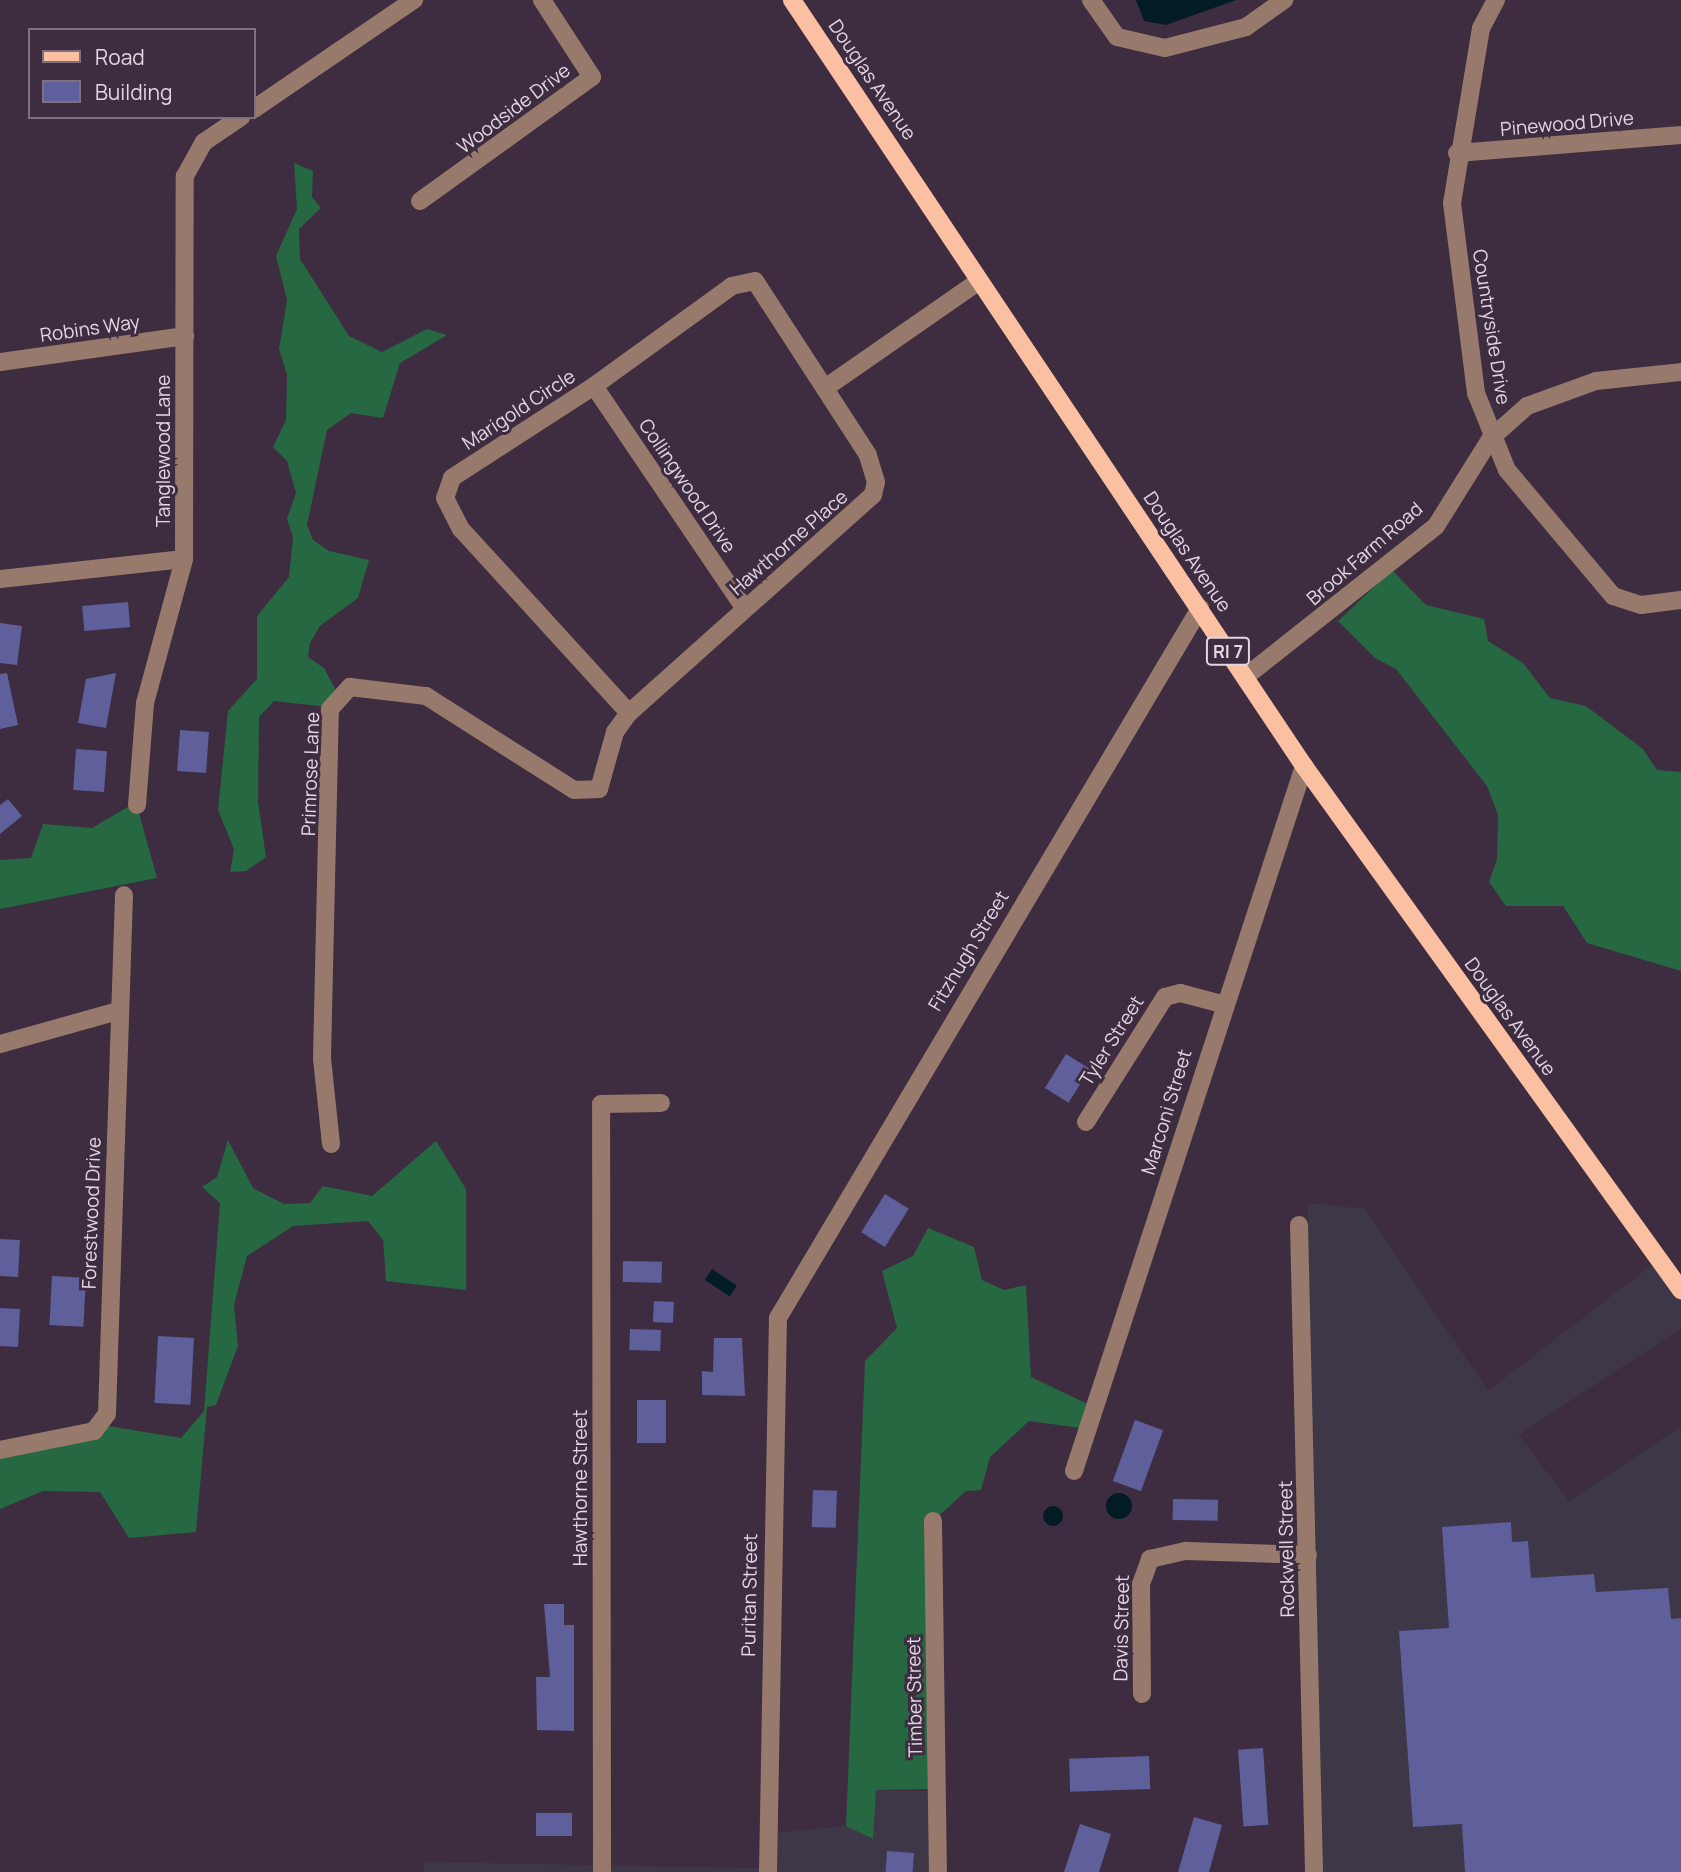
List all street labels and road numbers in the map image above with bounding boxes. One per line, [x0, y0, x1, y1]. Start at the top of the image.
street label: Douglas Avenue [823, 15, 921, 145]
street label: Woodside Drive [453, 59, 575, 159]
street label: Pinewood Drive [1499, 107, 1635, 141]
street label: Countryside Drive [1467, 248, 1515, 406]
street label: Robins Way [38, 311, 142, 347]
street label: Marigold Circle [458, 365, 580, 455]
street label: Tanglewood Lane [153, 375, 175, 527]
street label: Collingwood Drive [634, 415, 740, 557]
street label: Hawthorne Place [725, 486, 853, 600]
street label: Douglas Avenue [1138, 487, 1236, 617]
street label: Brook Farm Road [1303, 498, 1427, 610]
road number: RI 7 [1205, 636, 1251, 666]
street label: Primrose Lane [297, 712, 325, 836]
street label: Fitzhugh Street [924, 887, 1014, 1015]
street label: Douglas Avenue [1460, 954, 1560, 1080]
street label: Tyler Street [1075, 992, 1149, 1090]
street label: Marconi Street [1137, 1047, 1197, 1177]
street label: Forestwood Drive [78, 1137, 106, 1289]
street label: Hawthorne Street [570, 1410, 592, 1566]
street label: Rockwell Street [1274, 1480, 1300, 1618]
street label: Puritan Street [738, 1533, 762, 1657]
street label: Davis Street [1110, 1575, 1134, 1681]
street label: Timber Street [903, 1636, 927, 1758]

